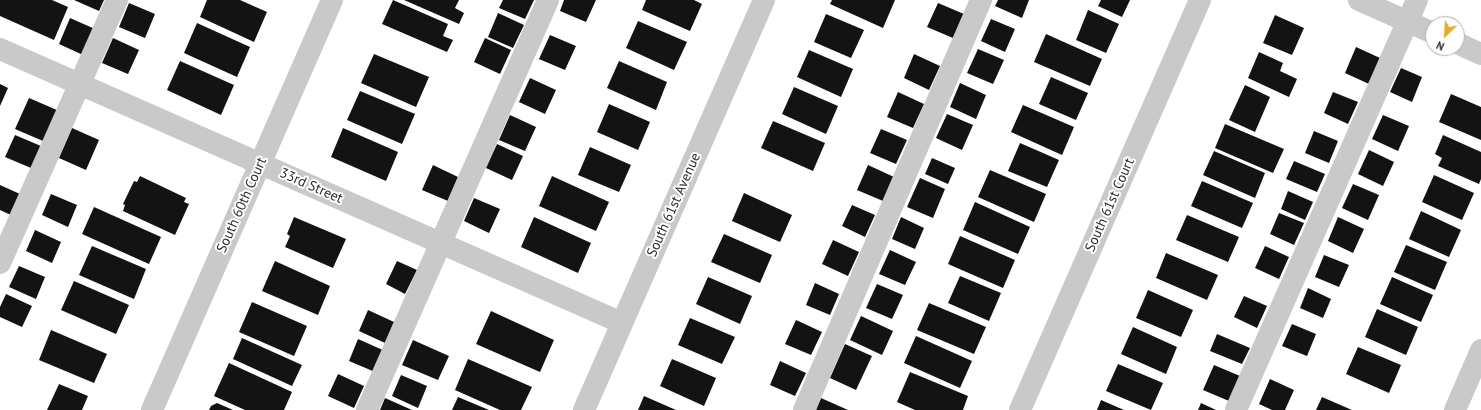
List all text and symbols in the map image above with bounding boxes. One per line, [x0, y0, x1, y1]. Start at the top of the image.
north arrow [1425, 16, 1465, 56]
text: N [1434, 38, 1447, 54]
street label: South 61st Avenue [644, 150, 704, 260]
street label: South 60th Court [213, 155, 271, 255]
street label: South 61st Court [1082, 156, 1138, 254]
street label: 33rd Street [277, 165, 345, 207]

